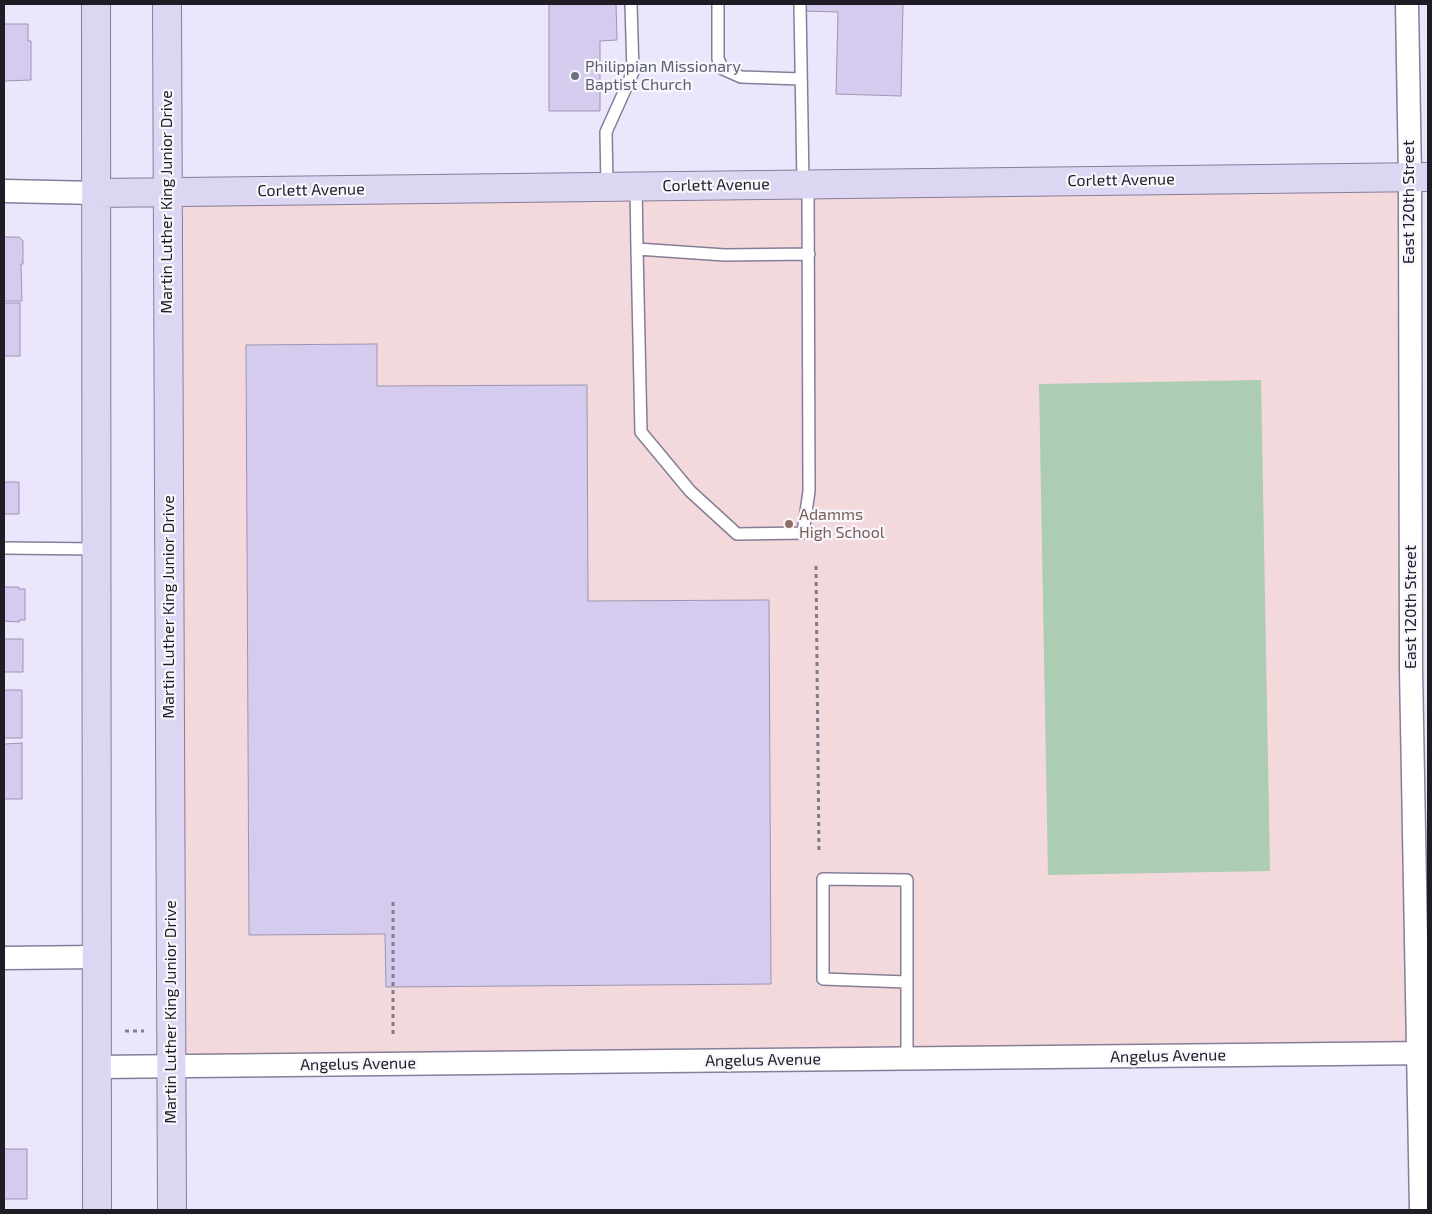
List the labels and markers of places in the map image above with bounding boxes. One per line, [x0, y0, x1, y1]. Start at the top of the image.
place label: Philippian Missionary Baptist Church [585, 57, 741, 95]
marker: Philippian Missionary Baptist Church [569, 70, 581, 82]
place label: Adamms High School [799, 505, 884, 543]
marker: Adamms High School [783, 518, 795, 530]

